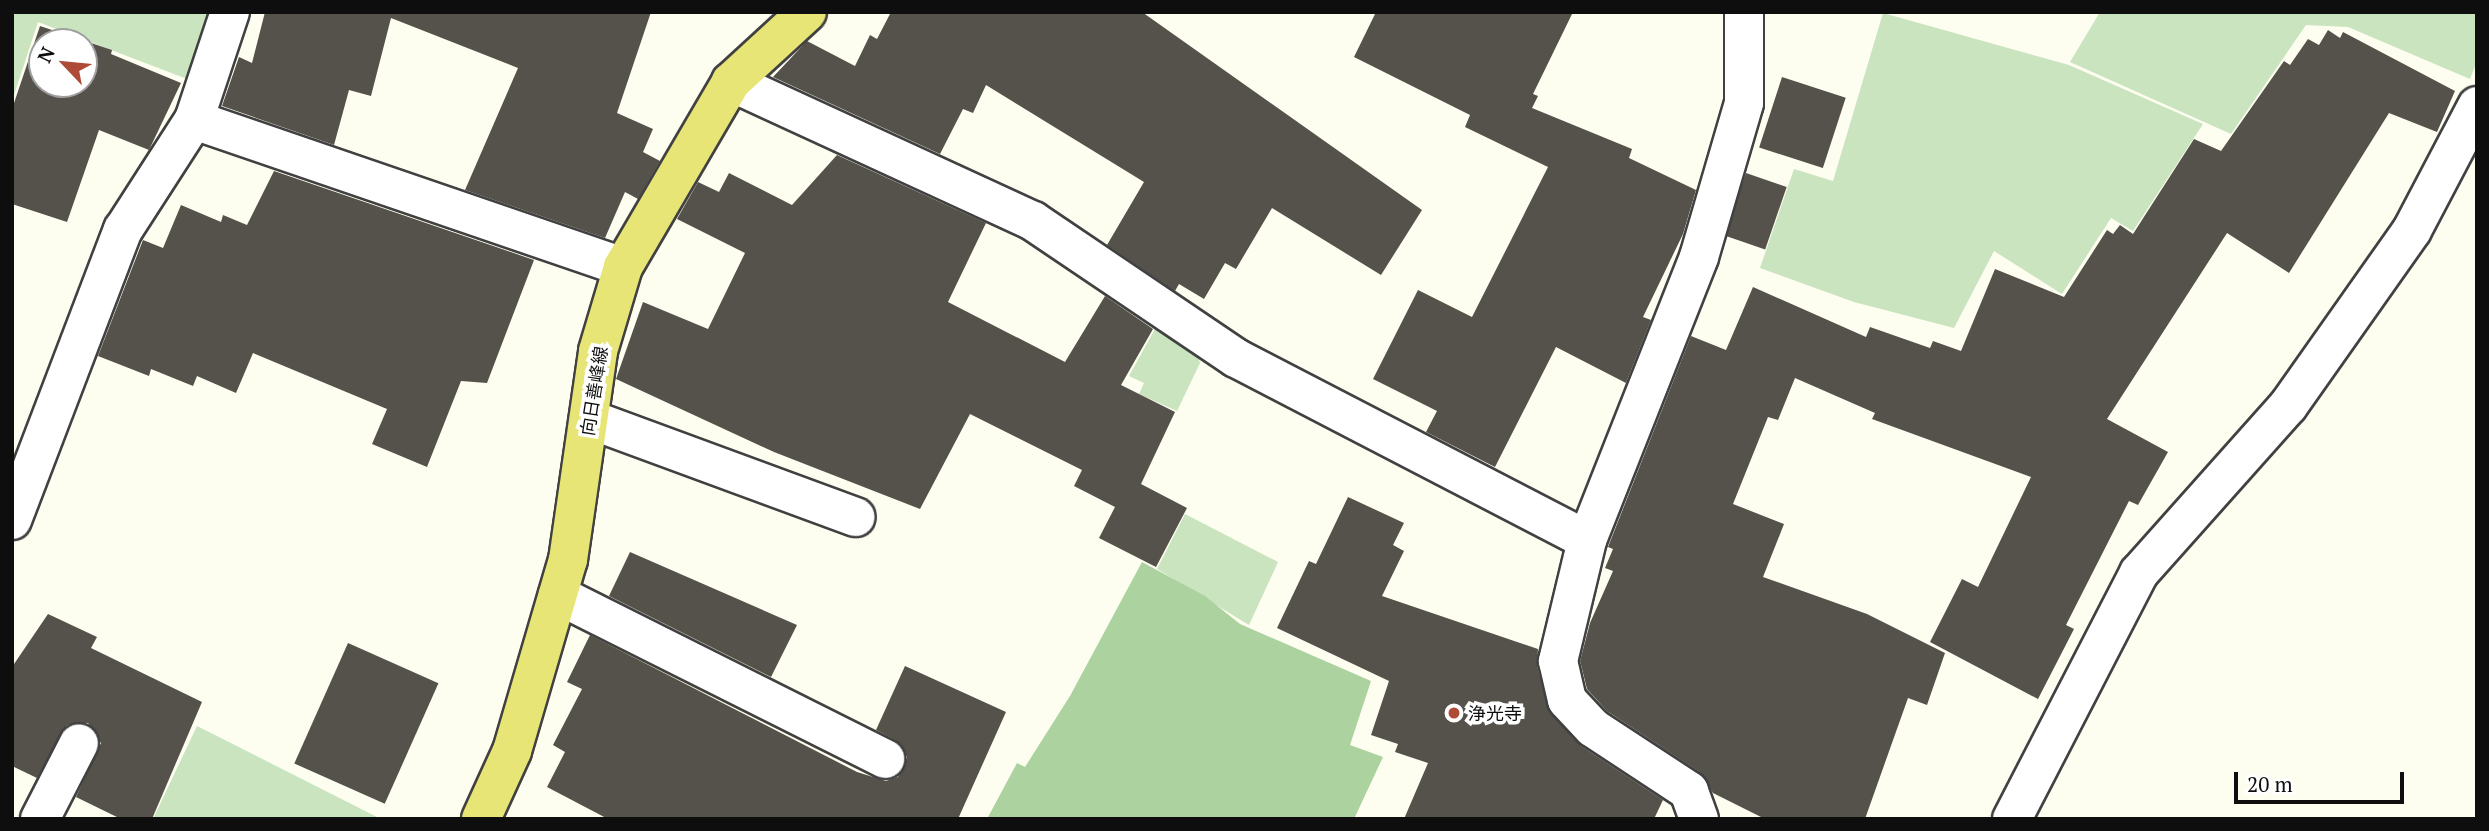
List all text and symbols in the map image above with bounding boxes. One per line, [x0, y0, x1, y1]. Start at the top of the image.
north arrow [28, 28, 98, 98]
text: N [31, 42, 60, 66]
street label: 向日善峰線 [576, 345, 612, 437]
place label: 浄光寺 [1468, 702, 1522, 724]
marker: 浄光寺 [1446, 705, 1462, 721]
scale bar [2237, 758, 2407, 802]
text: 20 m [2247, 770, 2293, 798]

